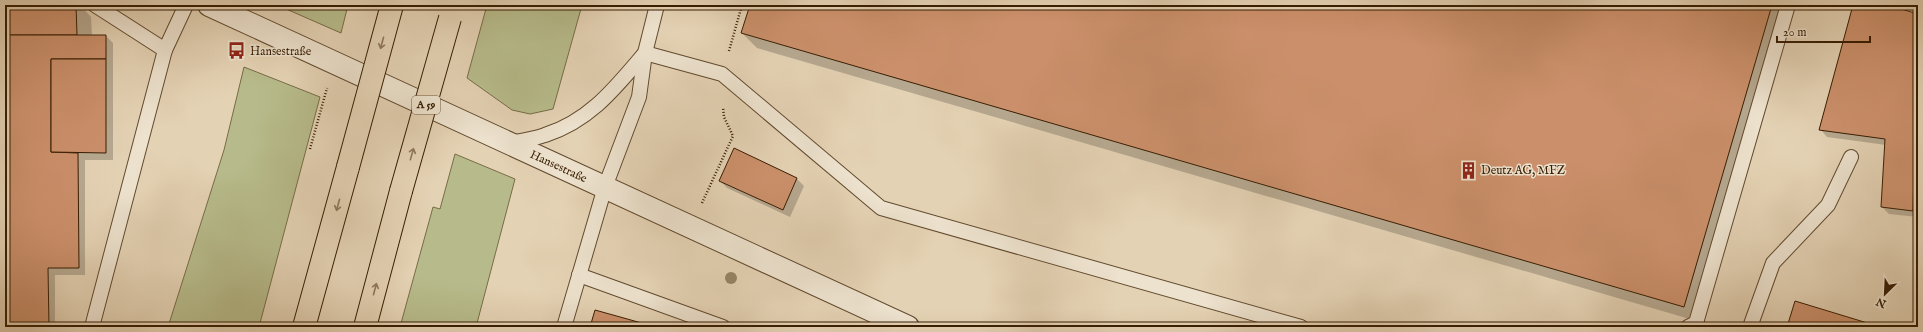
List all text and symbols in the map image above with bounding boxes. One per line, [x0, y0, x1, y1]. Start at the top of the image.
scale bar [1777, 18, 1870, 44]
text: 20 m [1783, 25, 1806, 40]
one-way arrow [378, 36, 385, 49]
bus stop icon: Hansestraße [227, 41, 247, 61]
place label: Hansestraße [250, 44, 312, 59]
road number: A 59 [412, 96, 440, 114]
street label: Hansestraße [528, 146, 590, 186]
one-way arrow [409, 148, 416, 161]
building icon: Deutz AG, MFZ [1458, 160, 1478, 180]
place label: Deutz AG, MFZ [1481, 163, 1566, 178]
one-way arrow [333, 198, 341, 211]
north arrow [1865, 274, 1905, 314]
one-way arrow [372, 283, 379, 296]
text: N [1874, 294, 1889, 311]

